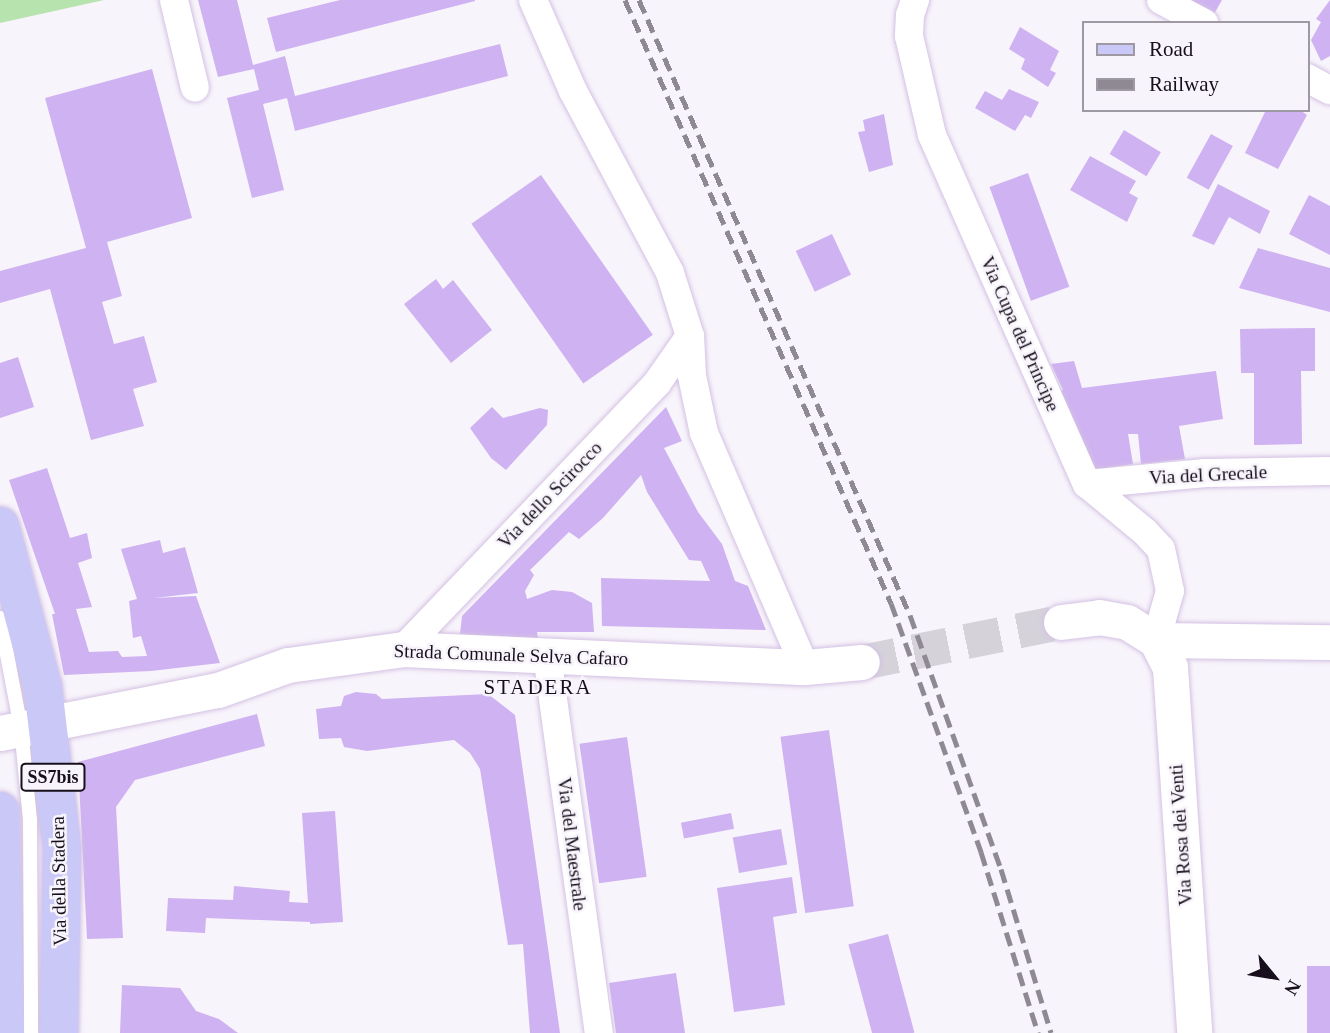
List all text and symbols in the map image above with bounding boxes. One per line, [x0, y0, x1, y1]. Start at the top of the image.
legend [1082, 21, 1309, 112]
text: Road [1149, 37, 1193, 61]
text: Railway [1149, 72, 1219, 96]
street label: Via Cupa del Principe [976, 253, 1064, 415]
street label: Via dello Scirocco [493, 437, 607, 553]
street label: Via del Grecale [1148, 461, 1268, 489]
street label: Strada Comunale Selva Cafaro [393, 640, 629, 670]
district label: STADERA [484, 674, 592, 700]
road number: SS7bis [20, 762, 86, 792]
street label: Via Rosa dei Venti [1165, 763, 1197, 907]
street label: Via del Maestrale [553, 776, 591, 912]
street label: Via della Stadera [46, 816, 72, 946]
north arrow [1239, 942, 1309, 1012]
text: N [1280, 977, 1305, 999]

